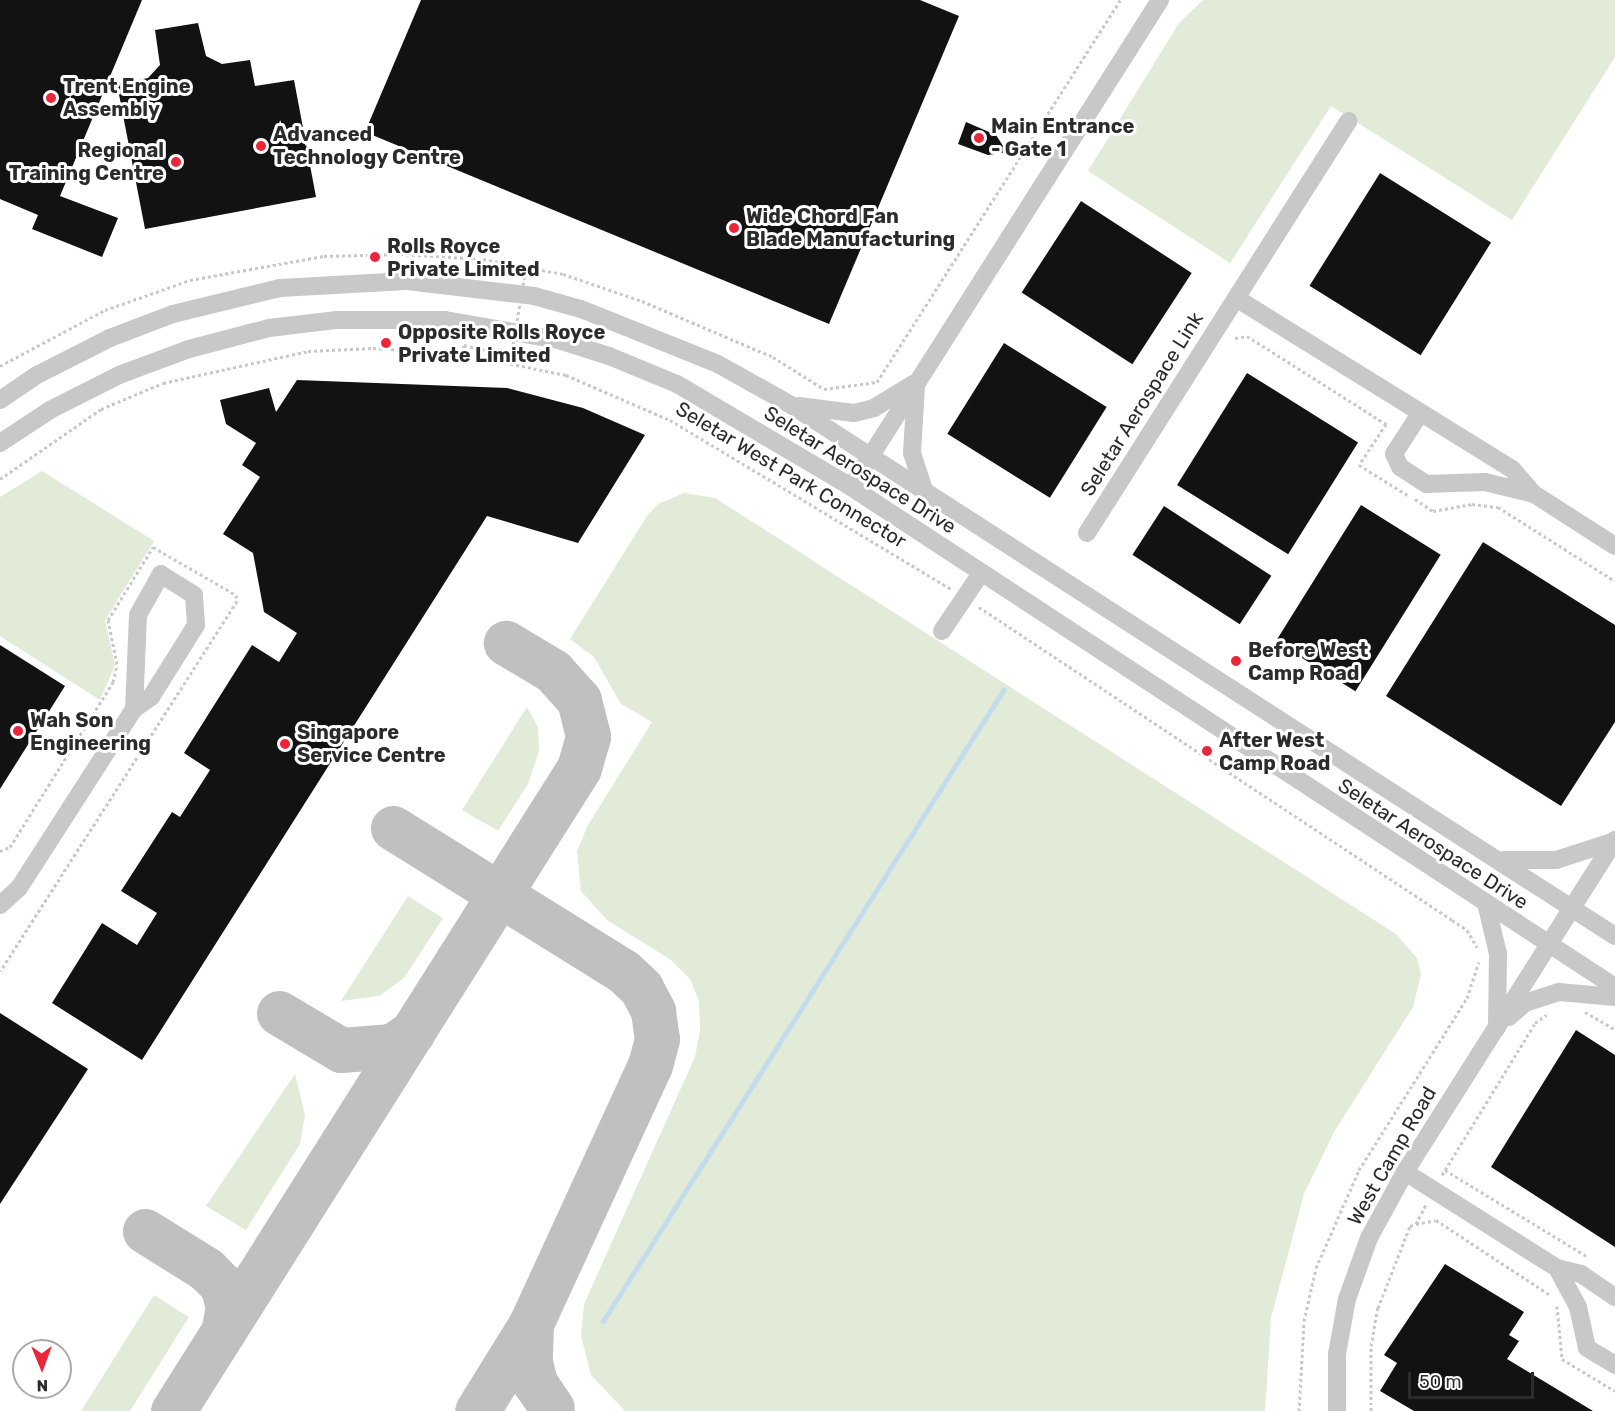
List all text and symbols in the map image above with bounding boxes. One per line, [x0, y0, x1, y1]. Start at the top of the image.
place label: Trent Engine Assembly [63, 74, 191, 121]
marker: Trent Engine Assembly [44, 91, 58, 105]
place label: Main Entrance - Gate 1 [991, 114, 1134, 161]
place label: Advanced Technology Centre [273, 122, 461, 169]
marker: Main Entrance - Gate 1 [972, 131, 986, 145]
place label: Regional Training Centre [9, 138, 164, 185]
marker: Advanced Technology Centre [254, 139, 268, 153]
marker: Regional Training Centre [169, 155, 183, 169]
place label: Wide Chord Fan Blade Manufacturing [746, 204, 955, 251]
marker: Wide Chord Fan Blade Manufacturing [727, 221, 741, 235]
place label: Rolls Royce Private Limited [387, 234, 539, 281]
marker: Rolls Royce Private Limited [368, 250, 382, 264]
street label: Seletar Aerospace Link [1075, 307, 1209, 501]
place label: Opposite Rolls Royce Private Limited [398, 320, 605, 367]
marker: Opposite Rolls Royce Private Limited [379, 336, 393, 350]
street label: Seletar West Park Connector [671, 396, 911, 554]
street label: Seletar Aerospace Drive [759, 401, 961, 539]
place label: Before West Camp Road [1248, 638, 1368, 685]
marker: Before West Camp Road [1229, 654, 1243, 668]
place label: Wah Son Engineering [30, 708, 151, 755]
place label: Singapore Service Centre [297, 720, 446, 767]
marker: Wah Son Engineering [11, 724, 25, 738]
place label: After West Camp Road [1219, 728, 1330, 775]
marker: Singapore Service Centre [278, 737, 292, 751]
marker: After West Camp Road [1200, 744, 1214, 758]
street label: Seletar Aerospace Drive [1333, 773, 1533, 915]
street label: West Camp Road [1343, 1082, 1441, 1230]
north arrow [12, 1339, 72, 1399]
scale bar [1411, 1360, 1537, 1398]
text: 50 m [1419, 1371, 1462, 1393]
text: N [36, 1376, 48, 1395]

